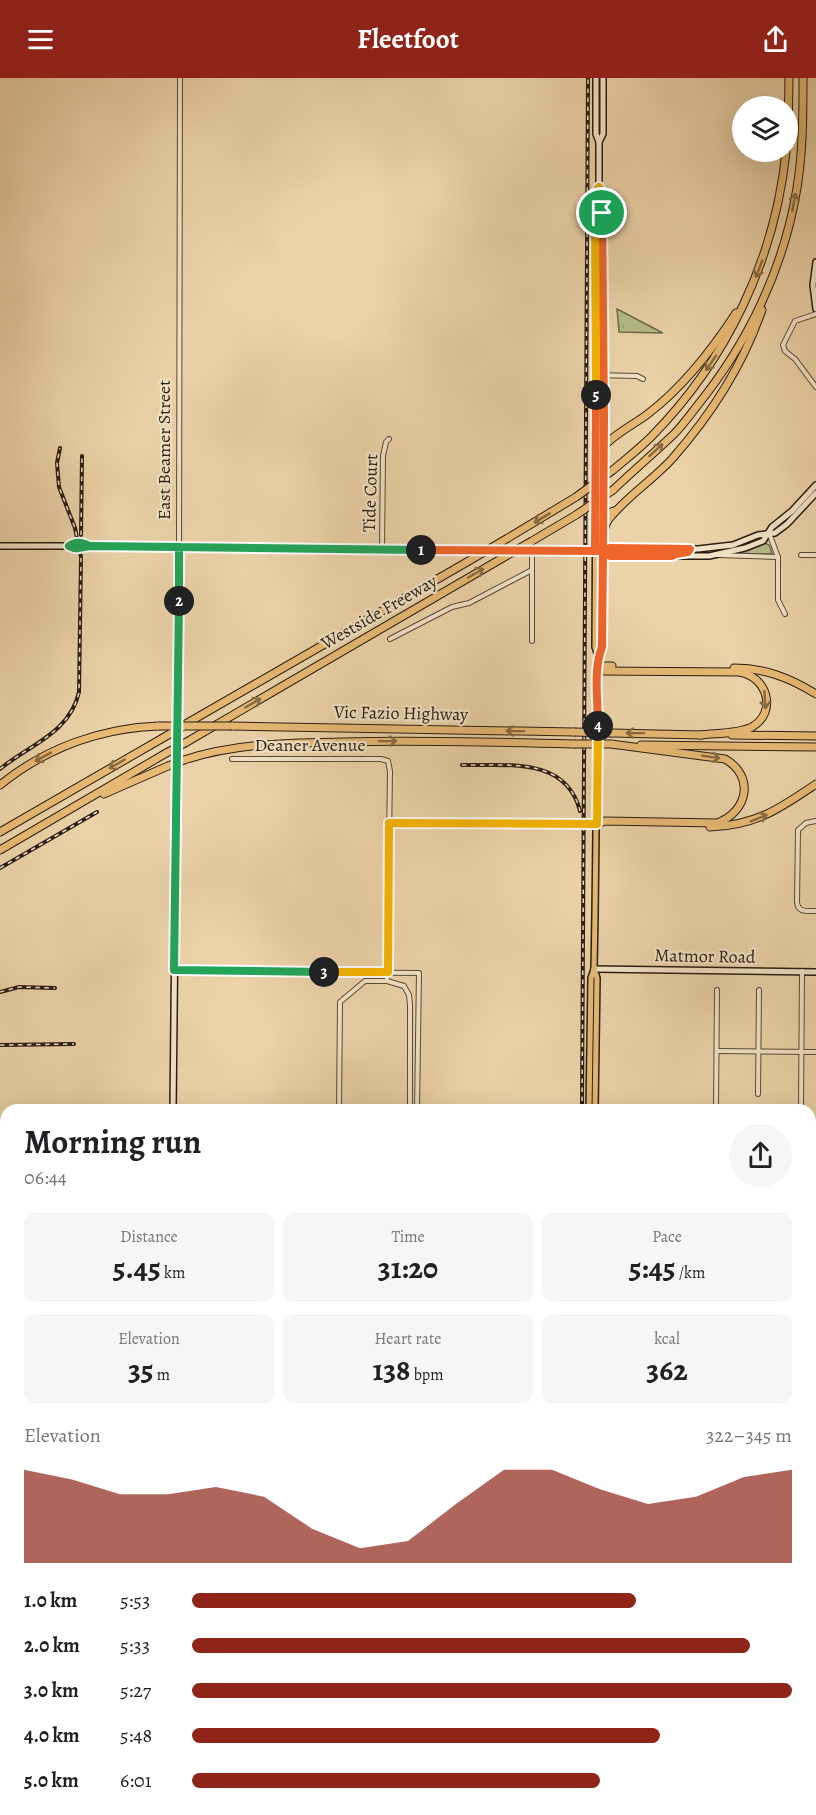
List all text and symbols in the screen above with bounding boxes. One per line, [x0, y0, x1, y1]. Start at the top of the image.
text: Fleetfoot [357, 21, 459, 57]
icon: menu [24, 23, 57, 56]
icon: share [759, 23, 792, 56]
map controls [732, 96, 798, 162]
button: layers [732, 96, 798, 162]
pin [576, 187, 627, 238]
one-way arrow [789, 193, 800, 213]
icon: arrive [585, 196, 618, 229]
one-way arrow [752, 260, 763, 278]
one-way arrow [705, 354, 717, 370]
street label: East Beamer Street [152, 380, 176, 520]
pin: 5 [581, 380, 611, 410]
text: 5 [593, 384, 599, 406]
one-way arrow [648, 443, 663, 457]
street label: Tide Court [357, 453, 383, 532]
one-way arrow [534, 512, 551, 524]
pin: 1 [406, 535, 436, 565]
text: 1 [418, 539, 424, 561]
one-way arrow [467, 567, 485, 578]
street label: Westside Freeway [316, 569, 442, 656]
pin: 2 [164, 586, 194, 616]
text: 2 [175, 590, 183, 612]
one-way arrow [760, 690, 771, 709]
one-way arrow [244, 696, 261, 708]
street label: Vic Fazio Highway [333, 700, 469, 726]
pin: 4 [583, 711, 613, 741]
text: 4 [594, 715, 602, 737]
one-way arrow [506, 725, 526, 736]
one-way arrow [625, 727, 645, 739]
street label: Deaner Avenue [254, 733, 366, 757]
one-way arrow [378, 735, 398, 746]
one-way arrow [35, 751, 52, 763]
one-way arrow [701, 751, 720, 762]
one-way arrow [109, 759, 126, 771]
one-way arrow [749, 812, 768, 823]
street label: Matmor Road [654, 943, 756, 969]
pin: 3 [309, 957, 339, 987]
text: 3 [321, 961, 327, 983]
text: Morning run [24, 1119, 201, 1164]
button: share [729, 1124, 792, 1187]
text: 06:44 [24, 1164, 67, 1191]
text: Distance [120, 1226, 178, 1248]
text: Time [391, 1226, 425, 1248]
text: Pace [652, 1226, 682, 1248]
text: 5.45 [113, 1248, 161, 1288]
text: 31:20 [378, 1248, 438, 1288]
text: 5:45 [629, 1248, 676, 1288]
text: km [161, 1262, 185, 1284]
text: /km [676, 1262, 705, 1284]
text: Elevation [118, 1328, 180, 1350]
text: Heart rate [375, 1328, 441, 1350]
text: kcal [654, 1328, 680, 1350]
text: 35 [128, 1350, 154, 1390]
text: 138 [372, 1350, 410, 1390]
text: 362 [646, 1350, 688, 1390]
text: m [154, 1364, 170, 1386]
text: bpm [410, 1364, 444, 1386]
text: Elevation [24, 1422, 101, 1449]
text: 322–345 m [706, 1422, 792, 1449]
text: 1.0 km [24, 1587, 77, 1614]
text: 5:53 [120, 1587, 150, 1614]
text: 2.0 km [24, 1632, 80, 1659]
text: 5:33 [120, 1632, 150, 1659]
text: 3.0 km [24, 1677, 79, 1704]
text: 5:27 [120, 1677, 151, 1704]
text: 4.0 km [24, 1722, 80, 1749]
text: 5:48 [120, 1722, 152, 1749]
text: 5.0 km [24, 1767, 79, 1794]
text: 6:01 [120, 1767, 152, 1794]

